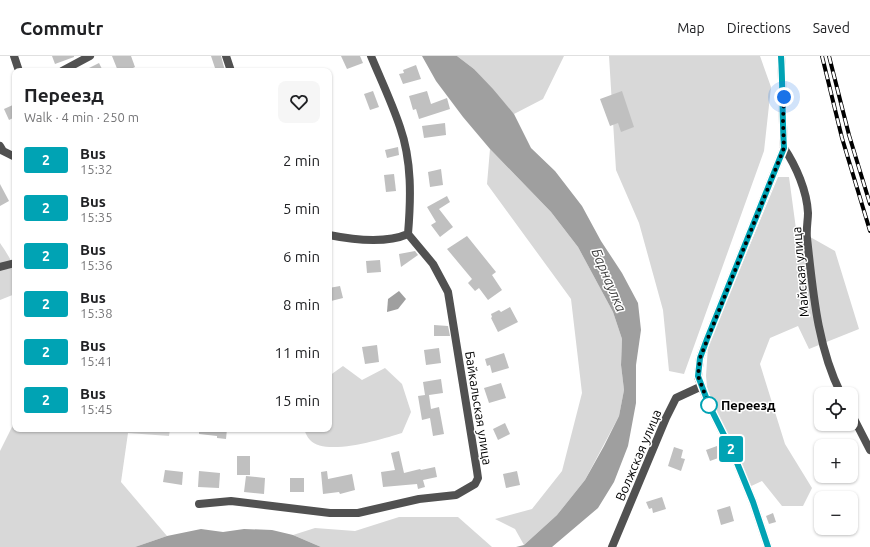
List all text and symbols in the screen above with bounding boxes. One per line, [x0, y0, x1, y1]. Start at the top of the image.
text: Commutr [20, 17, 103, 39]
text: Map [677, 20, 705, 36]
text: Directions [727, 20, 791, 36]
text: Saved [813, 20, 850, 36]
button: heart [278, 81, 320, 123]
text: Переезд [24, 84, 104, 106]
your location [774, 87, 794, 107]
text: Walk · 4 min · 250 m [24, 110, 139, 124]
text: Bus [80, 145, 106, 162]
text: 2 [42, 152, 50, 168]
text: 2 min [283, 152, 320, 169]
text: 15:32 [80, 162, 113, 176]
text: Bus [80, 193, 106, 210]
text: 2 [42, 200, 50, 216]
text: 5 min [283, 200, 320, 217]
text: 15:35 [80, 210, 113, 224]
street label: Майская улица [789, 226, 811, 318]
text: Bus [80, 241, 106, 258]
water label: Барнаулка [588, 246, 630, 314]
text: 2 [42, 248, 50, 264]
text: 6 min [283, 248, 320, 265]
text: 15:36 [80, 258, 113, 272]
text: Bus [80, 289, 106, 306]
text: 2 [42, 296, 50, 312]
text: 8 min [283, 296, 320, 313]
text: 15:38 [80, 306, 113, 320]
text: Bus [80, 337, 106, 354]
text: 2 [42, 344, 50, 360]
text: 11 min [274, 344, 320, 361]
street label: Байкальская улица [463, 350, 495, 466]
text: 15:41 [80, 354, 113, 368]
text: Bus [80, 385, 106, 402]
map controls [814, 387, 858, 535]
button: locate [814, 387, 858, 431]
text: 2 [42, 392, 50, 408]
text: 15 min [274, 392, 320, 409]
marker: Переезд [700, 396, 718, 414]
place label: Переезд [721, 398, 776, 412]
text: 15:45 [80, 402, 113, 416]
street label: Волжская улица [612, 407, 664, 503]
line badge: 2 [718, 436, 744, 462]
button: + [814, 439, 858, 483]
text: 2 [727, 441, 735, 457]
button: − [814, 491, 858, 535]

